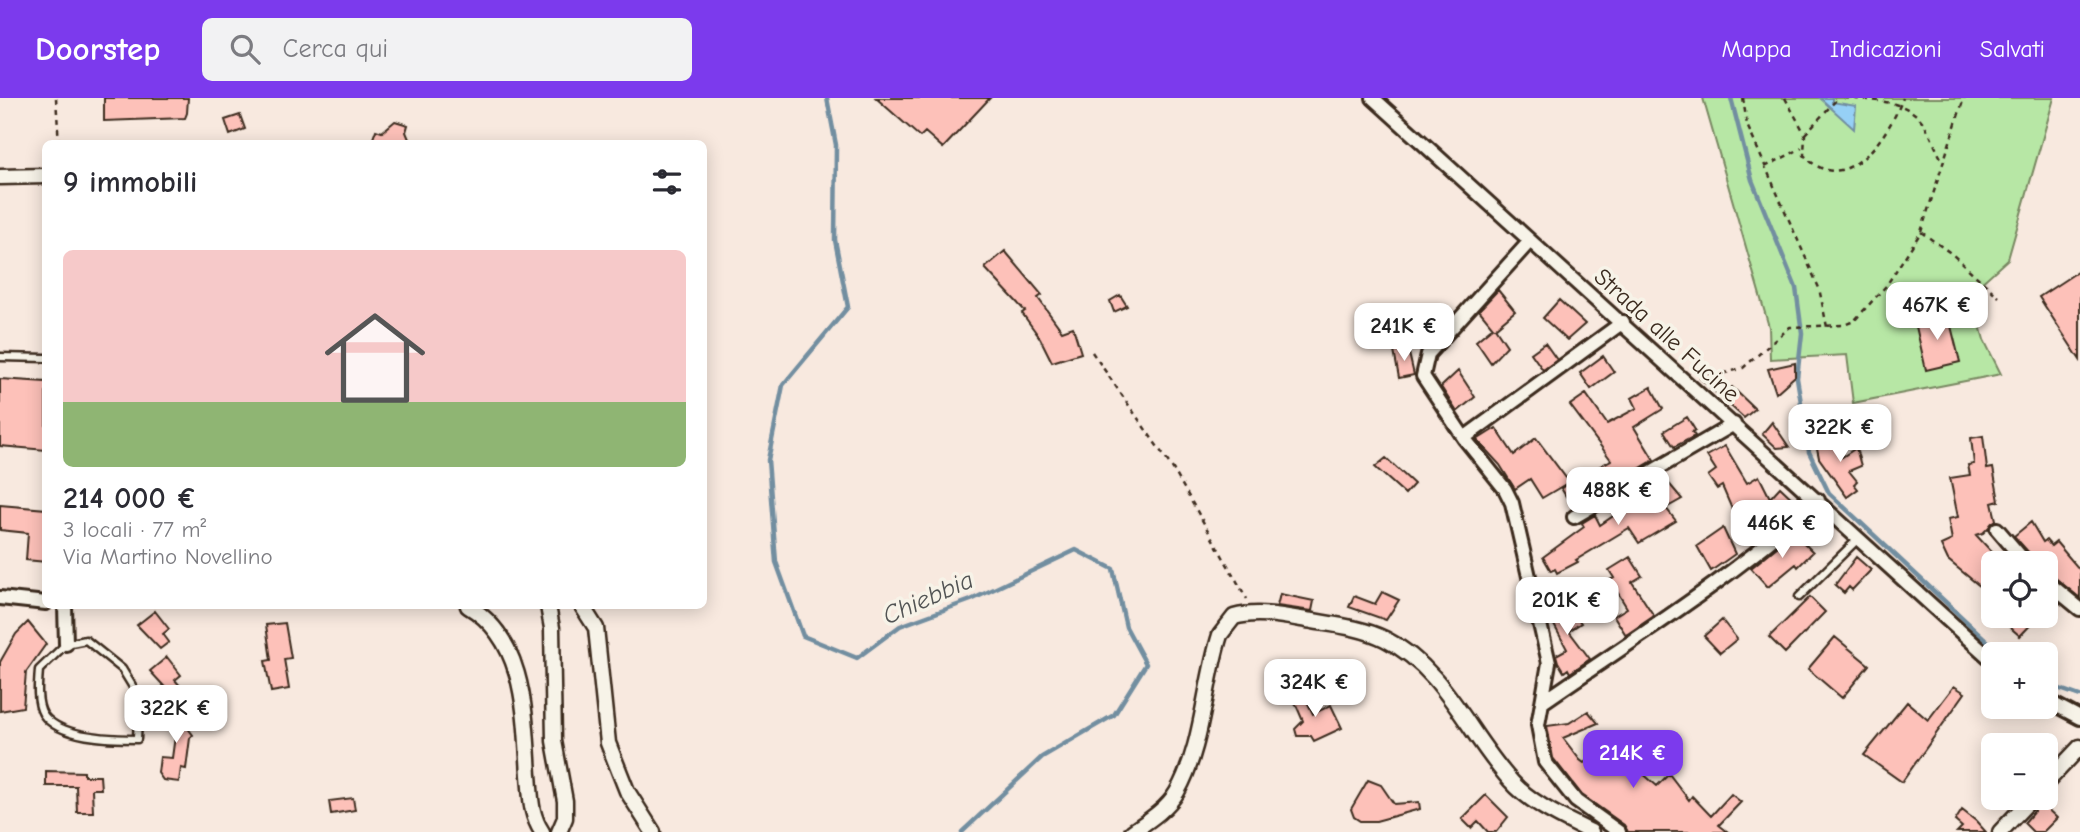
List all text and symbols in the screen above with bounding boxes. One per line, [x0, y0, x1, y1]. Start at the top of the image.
search box [202, 18, 692, 81]
text: Doorstep [35, 30, 160, 68]
icon: search [226, 30, 264, 68]
text: Cerca qui [282, 34, 388, 64]
text: Mappa [1721, 35, 1792, 63]
text: Indicazioni [1830, 35, 1942, 63]
text: Salvati [1980, 35, 2045, 63]
icon: filters [648, 163, 686, 201]
text: 9 immobili [63, 165, 197, 200]
street label: Strada alle Fucine [1588, 262, 1746, 408]
pin: 467K € [1880, 282, 1994, 342]
text: 467K € [1902, 291, 1972, 318]
icon: home [312, 295, 438, 421]
pin: 241K € [1347, 303, 1461, 363]
text: 241K € [1370, 312, 1438, 339]
pin: 322K € [1783, 404, 1897, 464]
text: 322K € [1804, 413, 1876, 440]
pin: 488K € [1561, 468, 1675, 527]
text: 488K € [1582, 476, 1654, 503]
text: 214 000 € [63, 481, 197, 516]
pin: 446K € [1725, 500, 1839, 560]
text: 446K € [1747, 509, 1817, 536]
text: 3 locali · 77 m² [63, 516, 206, 543]
text: Via Martino Novellino [63, 543, 273, 570]
map controls [1981, 551, 2058, 810]
button: locate [1981, 551, 2058, 628]
water label: Chiebbia [878, 565, 978, 631]
pin: 201K € [1510, 578, 1624, 637]
text: 201K € [1532, 586, 1602, 613]
button: + [1981, 642, 2058, 719]
pin: 324K € [1258, 660, 1372, 719]
text: 324K € [1280, 668, 1350, 695]
pin: 322K € [119, 686, 233, 745]
text: 322K € [140, 694, 212, 721]
pin: 214K € [1576, 730, 1690, 790]
button: − [1981, 733, 2058, 810]
text: 214K € [1599, 739, 1667, 766]

